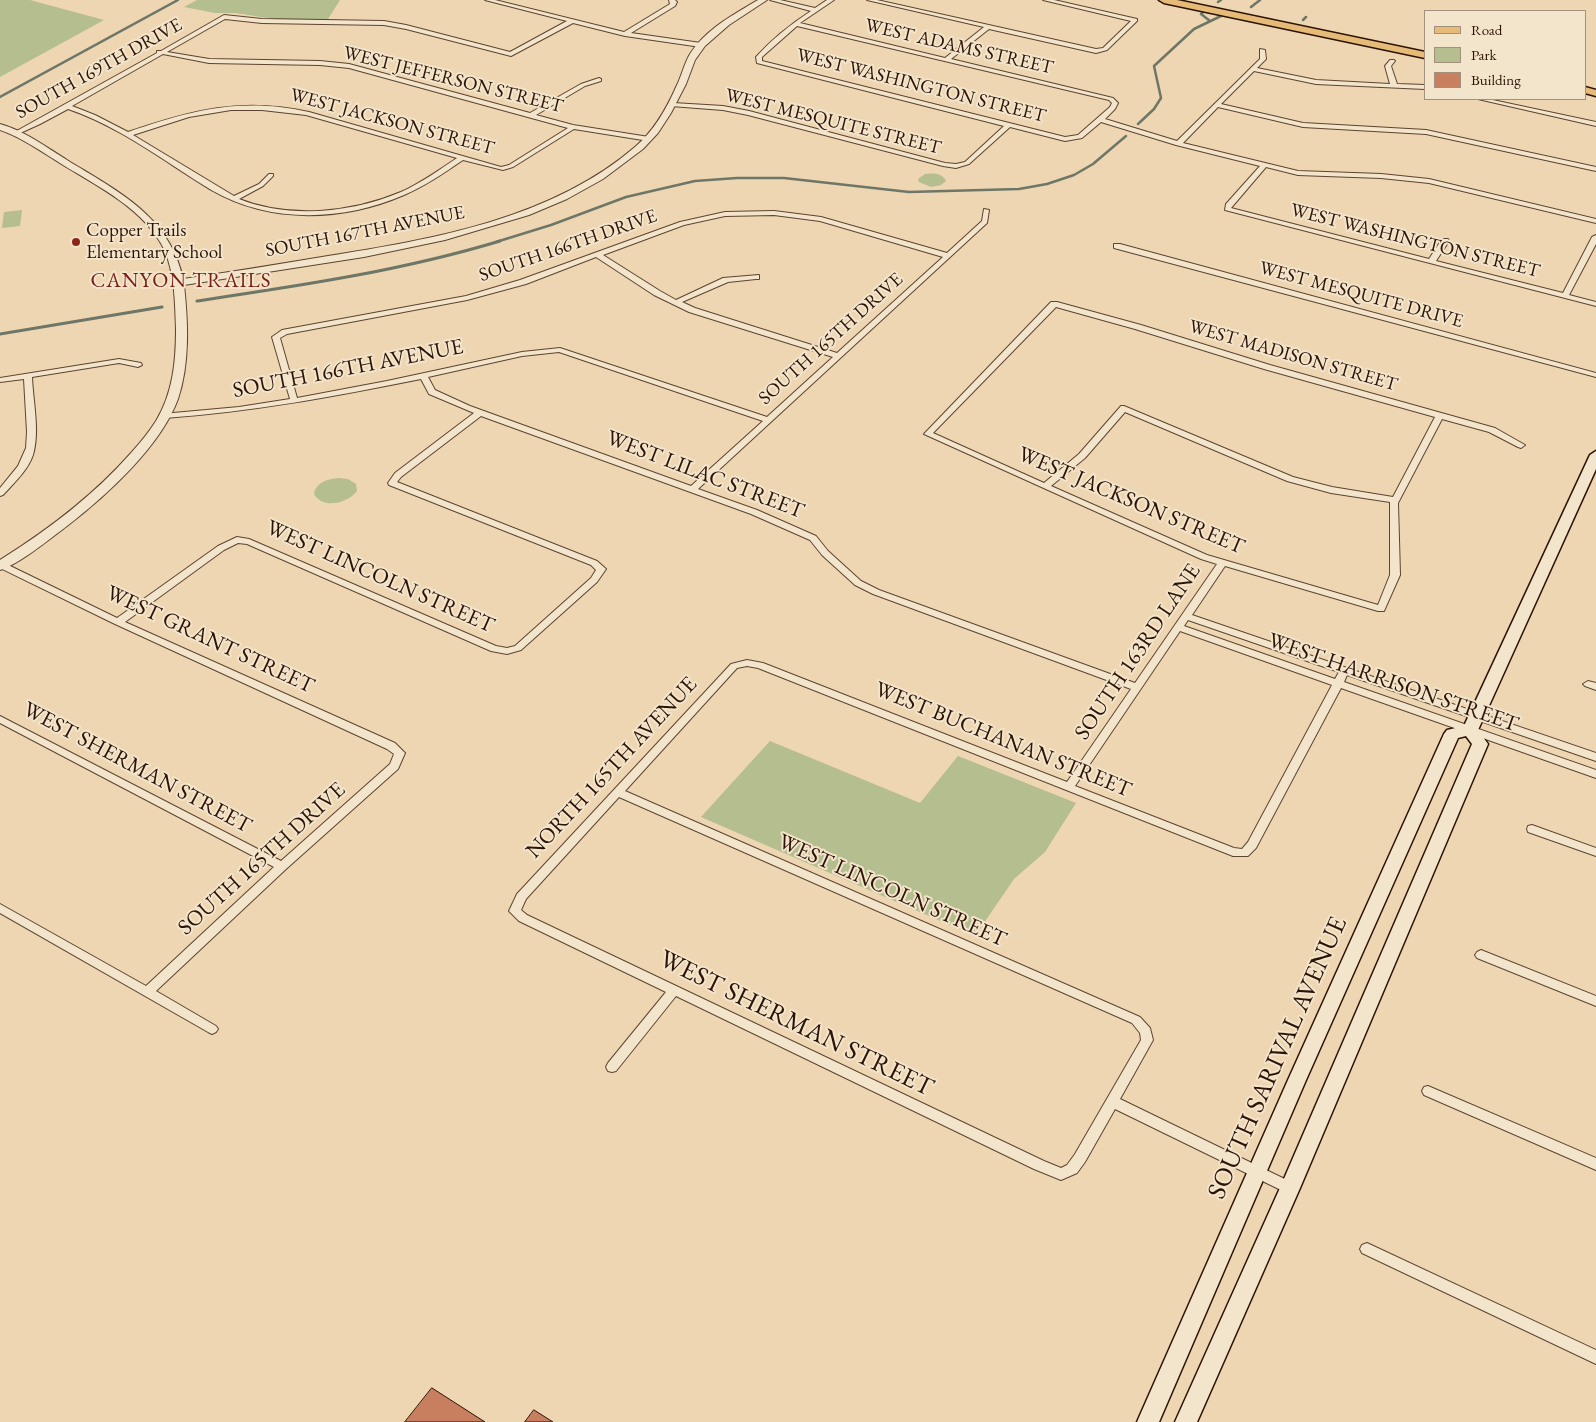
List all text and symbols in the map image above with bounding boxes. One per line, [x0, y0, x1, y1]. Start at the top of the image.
legend [1424, 10, 1586, 100]
street label: SOUTH 169TH DRIVE [12, 14, 186, 124]
street label: WEST ADAMS STREET [863, 14, 1055, 80]
text: Road [1471, 20, 1502, 39]
street label: WEST JEFFERSON STREET [341, 42, 565, 118]
street label: WEST WASHINGTON STREET [794, 44, 1048, 128]
text: Park [1471, 45, 1497, 64]
text: Building [1471, 70, 1521, 89]
street label: WEST JACKSON STREET [287, 84, 497, 160]
street label: WEST MESQUITE STREET [723, 84, 943, 160]
street label: WEST WASHINGTON STREET [1288, 199, 1542, 283]
street label: SOUTH 167TH AVENUE [264, 202, 466, 262]
street label: SOUTH 166TH DRIVE [476, 205, 660, 287]
place label: Copper Trails Elementary School [86, 220, 222, 264]
marker: Copper Trails Elementary School [70, 236, 82, 248]
street label: WEST MESQUITE DRIVE [1257, 257, 1465, 333]
district label: CANYON TRAILS [89, 268, 273, 294]
street label: SOUTH 165TH DRIVE [754, 268, 908, 410]
street label: WEST MADISON STREET [1186, 315, 1400, 397]
street label: SOUTH 166TH AVENUE [231, 334, 465, 404]
street label: WEST LILAC STREET [602, 425, 808, 525]
street label: WEST JACKSON STREET [1014, 441, 1248, 561]
street label: WEST LINCOLN STREET [262, 515, 498, 639]
street label: SOUTH 163RD LANE [1069, 559, 1207, 745]
street label: WEST GRANT STREET [102, 580, 318, 700]
street label: WEST HARRISON STREET [1264, 628, 1522, 738]
street label: NORTH 165TH AVENUE [521, 672, 703, 864]
street label: WEST BUCHANAN STREET [871, 676, 1135, 804]
street label: WEST SHERMAN STREET [18, 696, 256, 840]
street label: SOUTH 165TH DRIVE [173, 777, 351, 941]
street label: WEST LINCOLN STREET [774, 829, 1010, 953]
street label: SOUTH SARIVAL AVENUE [1202, 912, 1354, 1204]
street label: WEST SHERMAN STREET [654, 944, 938, 1104]

